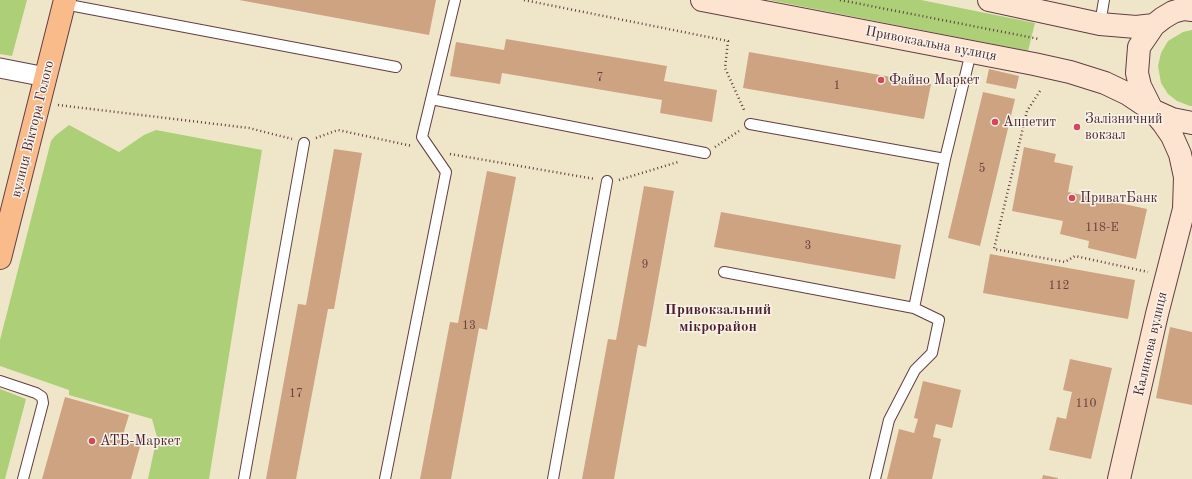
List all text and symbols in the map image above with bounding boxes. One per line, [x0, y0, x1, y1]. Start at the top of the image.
street label: Привокзальна вулиця [864, 23, 998, 65]
street label: вулиця Віктора Голого [8, 59, 58, 199]
house number: 7 [597, 71, 603, 85]
place label: Файно Маркет [889, 72, 980, 88]
marker: Файно Маркет [876, 75, 886, 85]
house number: 1 [834, 79, 840, 93]
place label: Залізничний вокзал [1085, 111, 1163, 144]
place label: Аппетит [1003, 114, 1056, 130]
marker: Аппетит [990, 117, 1000, 127]
marker: Залізничний вокзал [1072, 122, 1082, 132]
house number: 5 [979, 162, 985, 176]
place label: ПриватБанк [1080, 190, 1158, 206]
marker: ПриватБанк [1067, 193, 1077, 203]
house number: 118-Е [1085, 221, 1119, 235]
house number: 3 [805, 239, 811, 253]
house number: 9 [642, 258, 648, 272]
house number: 112 [1049, 279, 1069, 293]
street label: Калинова вулиця [1131, 290, 1171, 398]
district label: Привокзальний мікрорайон [665, 301, 771, 336]
house number: 13 [462, 319, 476, 333]
house number: 17 [289, 387, 303, 401]
house number: 110 [1076, 397, 1096, 411]
place label: АТБ-Маркет [100, 433, 181, 449]
marker: АТБ-Маркет [87, 436, 97, 446]

